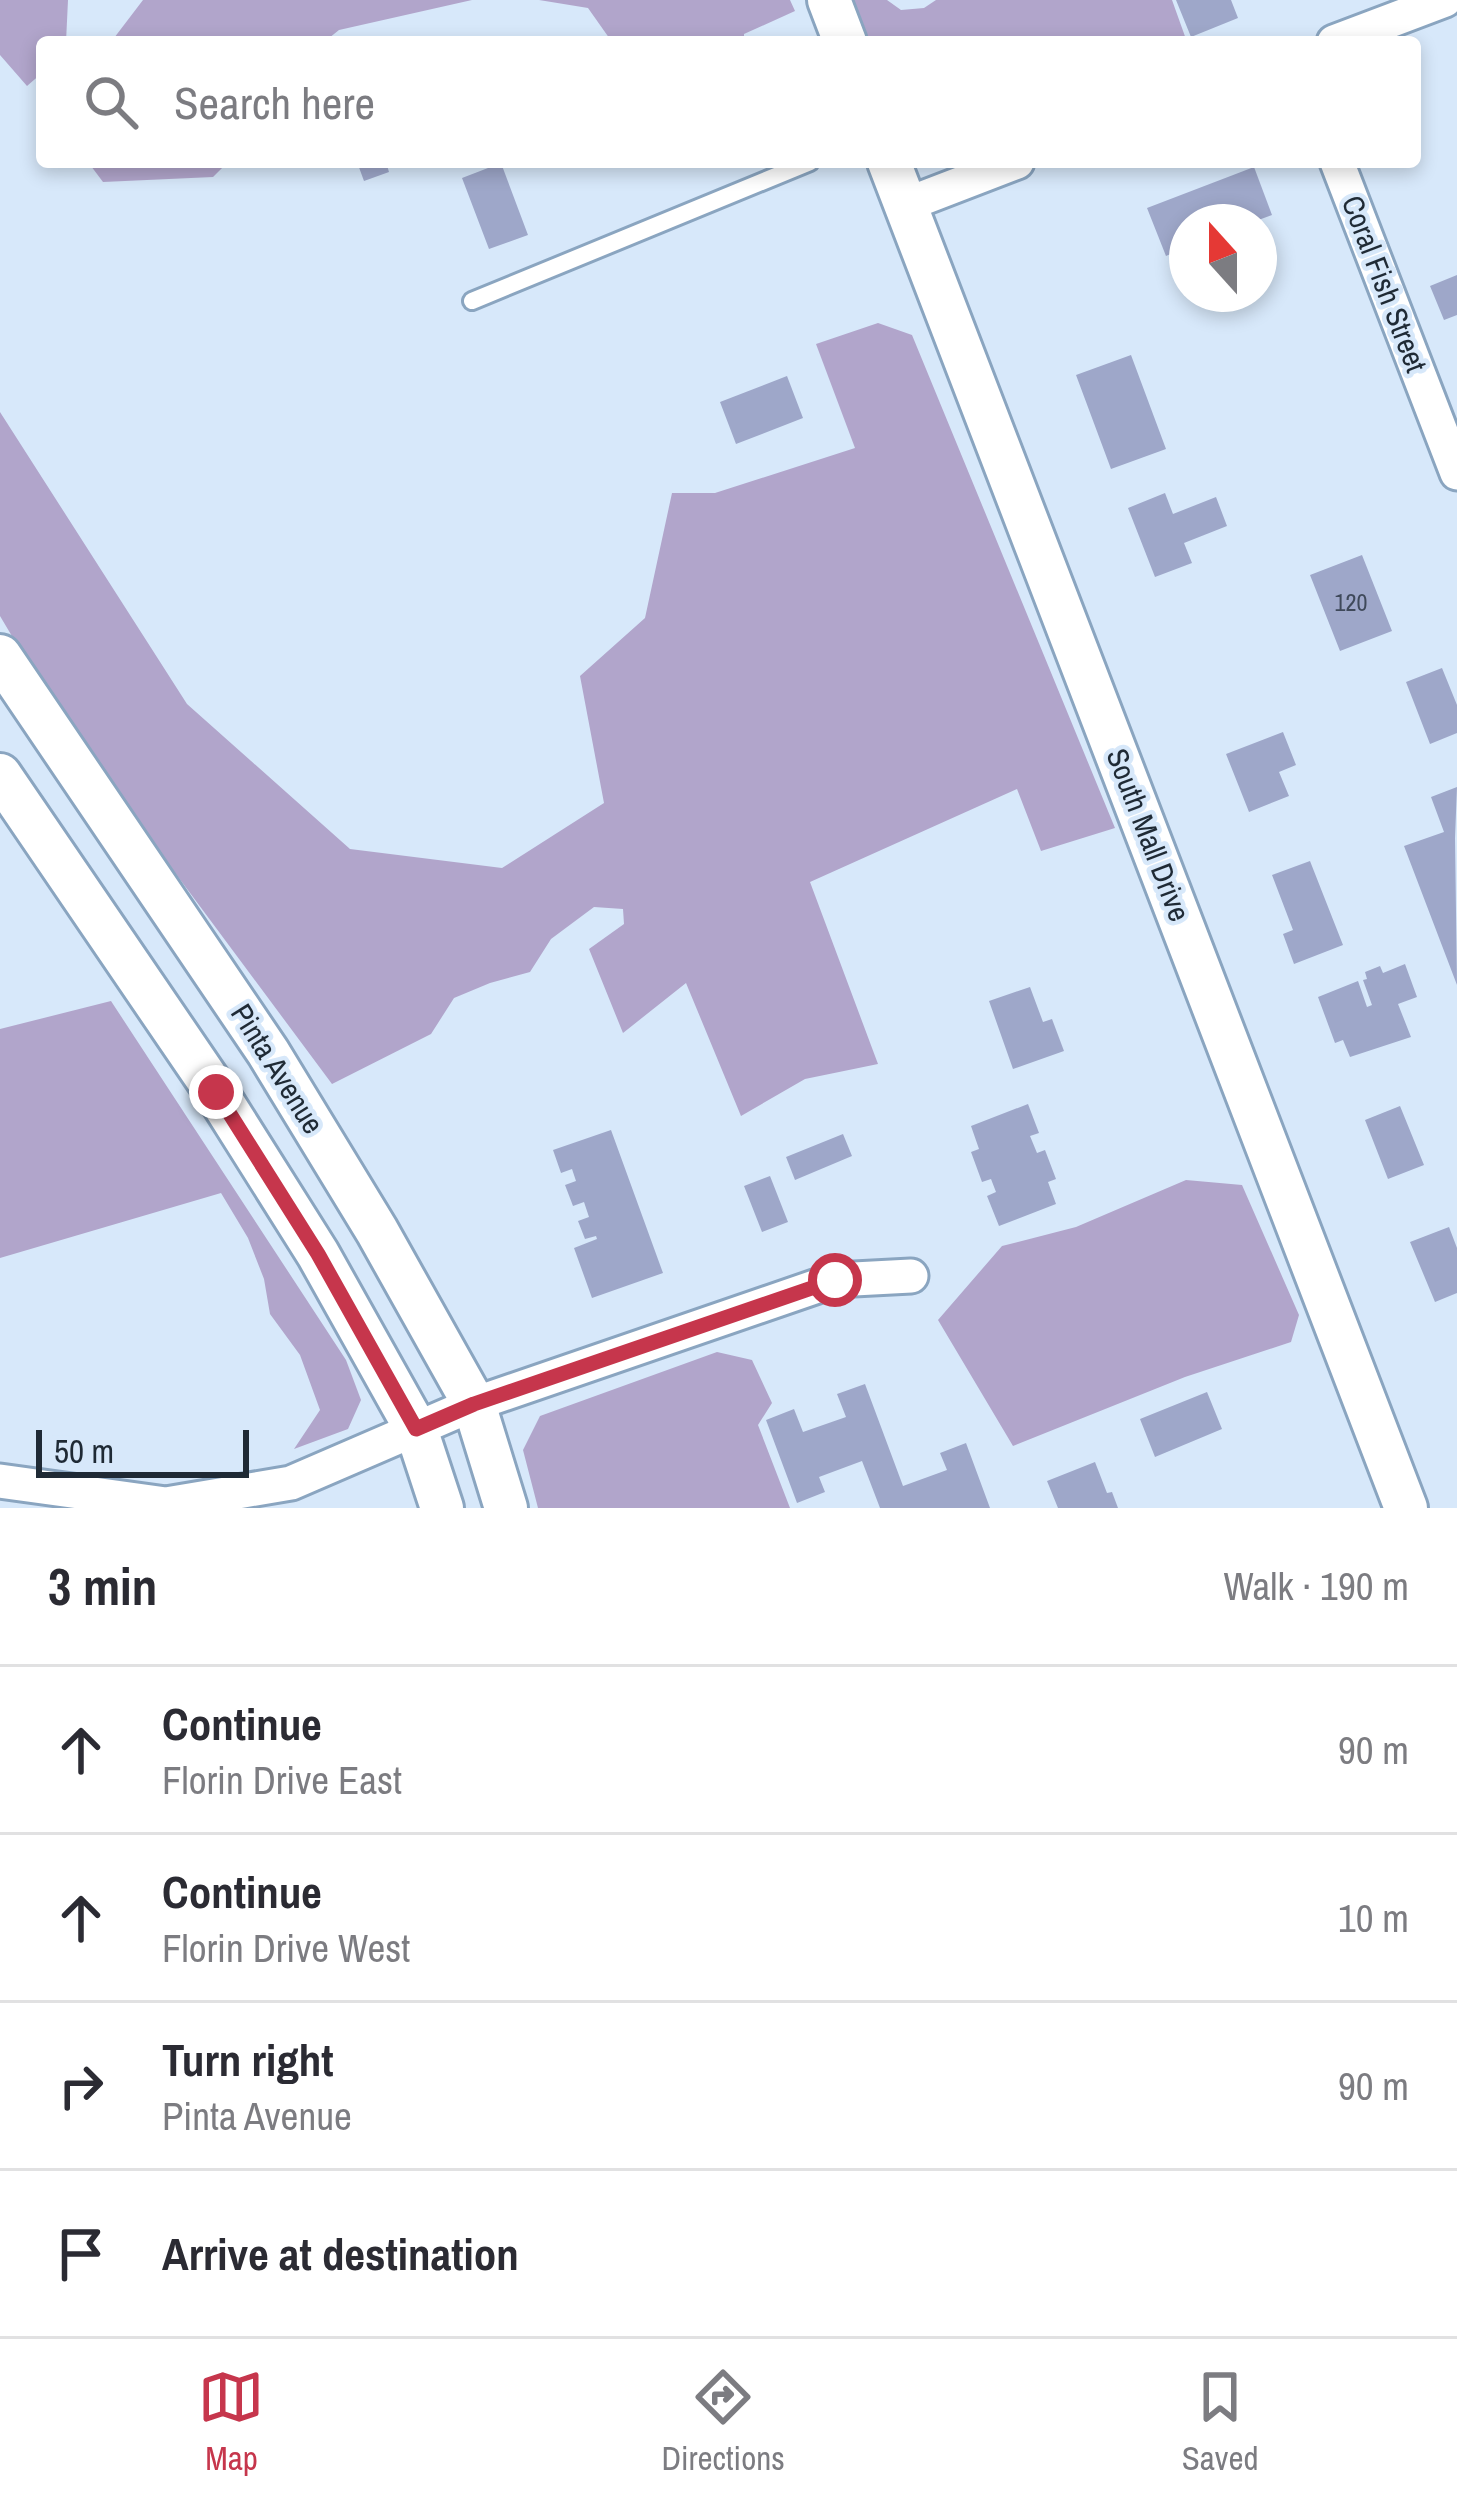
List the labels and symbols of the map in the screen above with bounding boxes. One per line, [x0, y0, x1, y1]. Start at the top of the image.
street label: Coral Fish Street [1333, 190, 1437, 378]
north arrow [1169, 204, 1277, 312]
house number: 120 [1335, 586, 1367, 618]
street label: South Mall Drive [1098, 743, 1200, 927]
street label: Pinta Avenue [222, 996, 333, 1141]
route end [189, 1065, 243, 1119]
route start [808, 1253, 862, 1307]
scale bar [36, 1424, 249, 1477]

